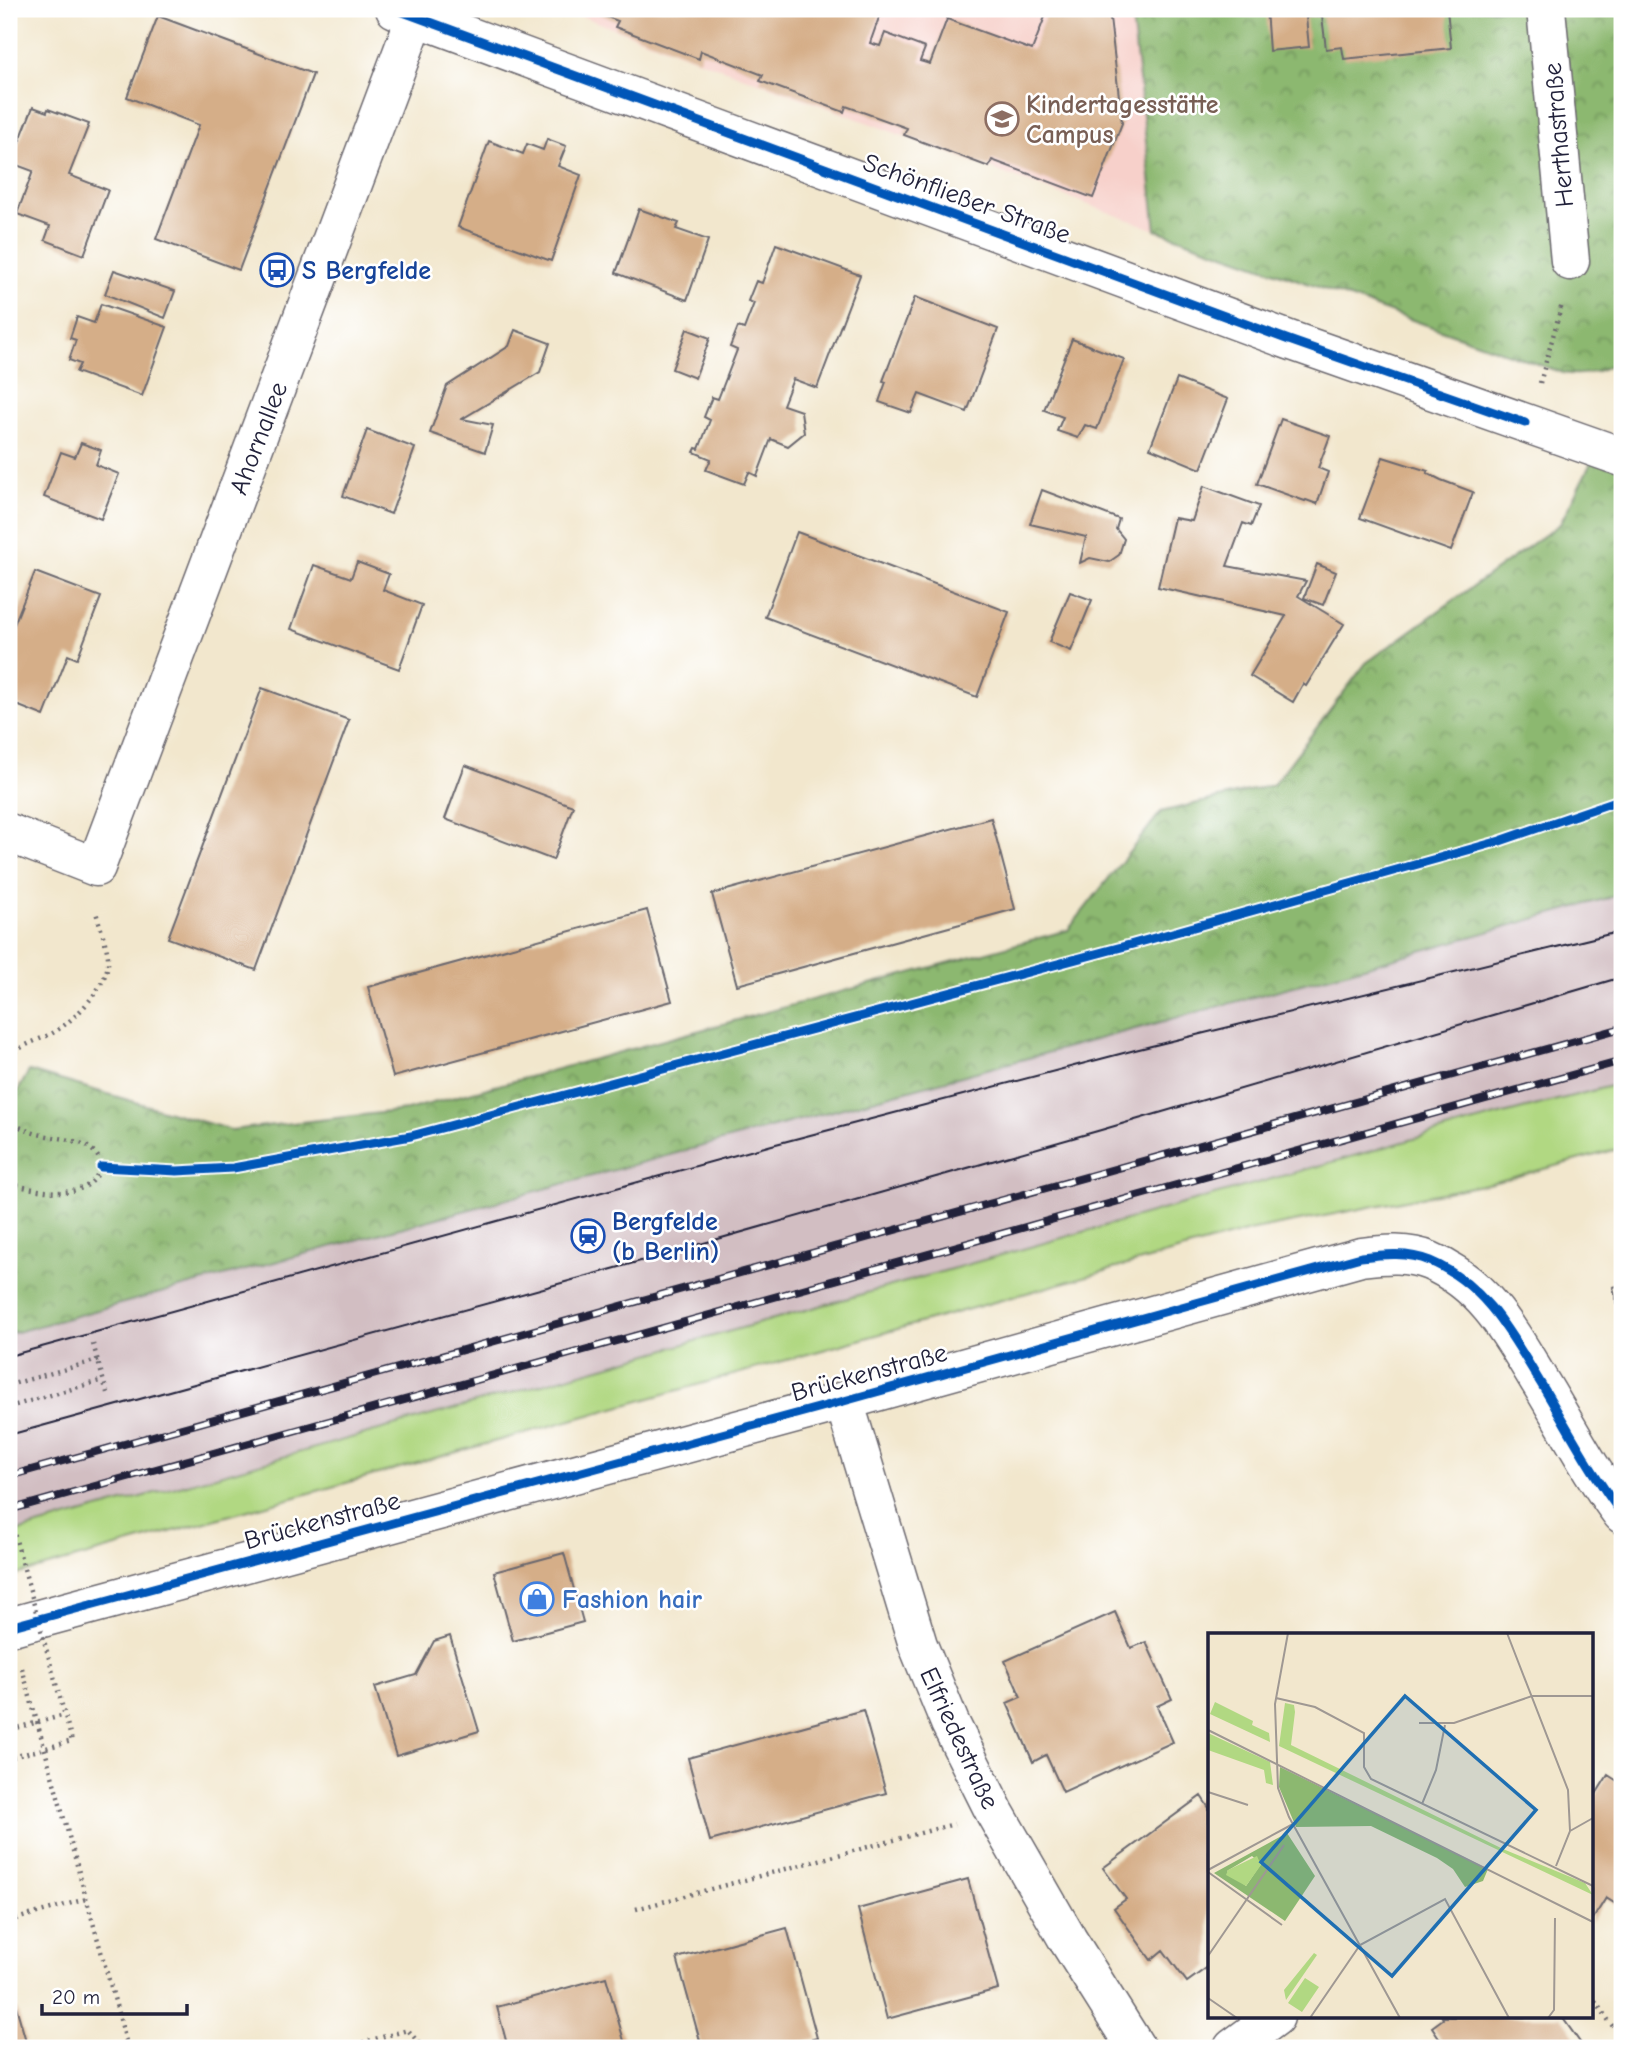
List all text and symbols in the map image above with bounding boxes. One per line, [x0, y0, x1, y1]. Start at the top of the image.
street label: Herthastraße [1538, 61, 1580, 209]
place label: Kindertagesstätte Campus [1026, 90, 1219, 150]
school or university icon: Kindertagesstätte Campus [983, 100, 1021, 138]
street label: Schönfließer Straße [859, 148, 1074, 250]
bus stop icon: S Bergfelde [258, 251, 296, 289]
place label: S Bergfelde [302, 256, 431, 286]
street label: Ahornallee [224, 378, 294, 499]
place label: Bergfelde (b Berlin) [612, 1207, 719, 1267]
station icon: Bergfelde (b Berlin) [569, 1217, 607, 1255]
street label: Brückenstraße [788, 1338, 950, 1408]
street label: Brückenstraße [241, 1486, 403, 1556]
shop icon: Fashion hair [518, 1580, 556, 1618]
place label: Fashion hair [562, 1585, 702, 1615]
inset map [1208, 1633, 1592, 2018]
street label: Elfriedestraße [913, 1663, 1005, 1814]
scale bar [42, 1973, 187, 2017]
text: 20 m [52, 1985, 100, 2009]

